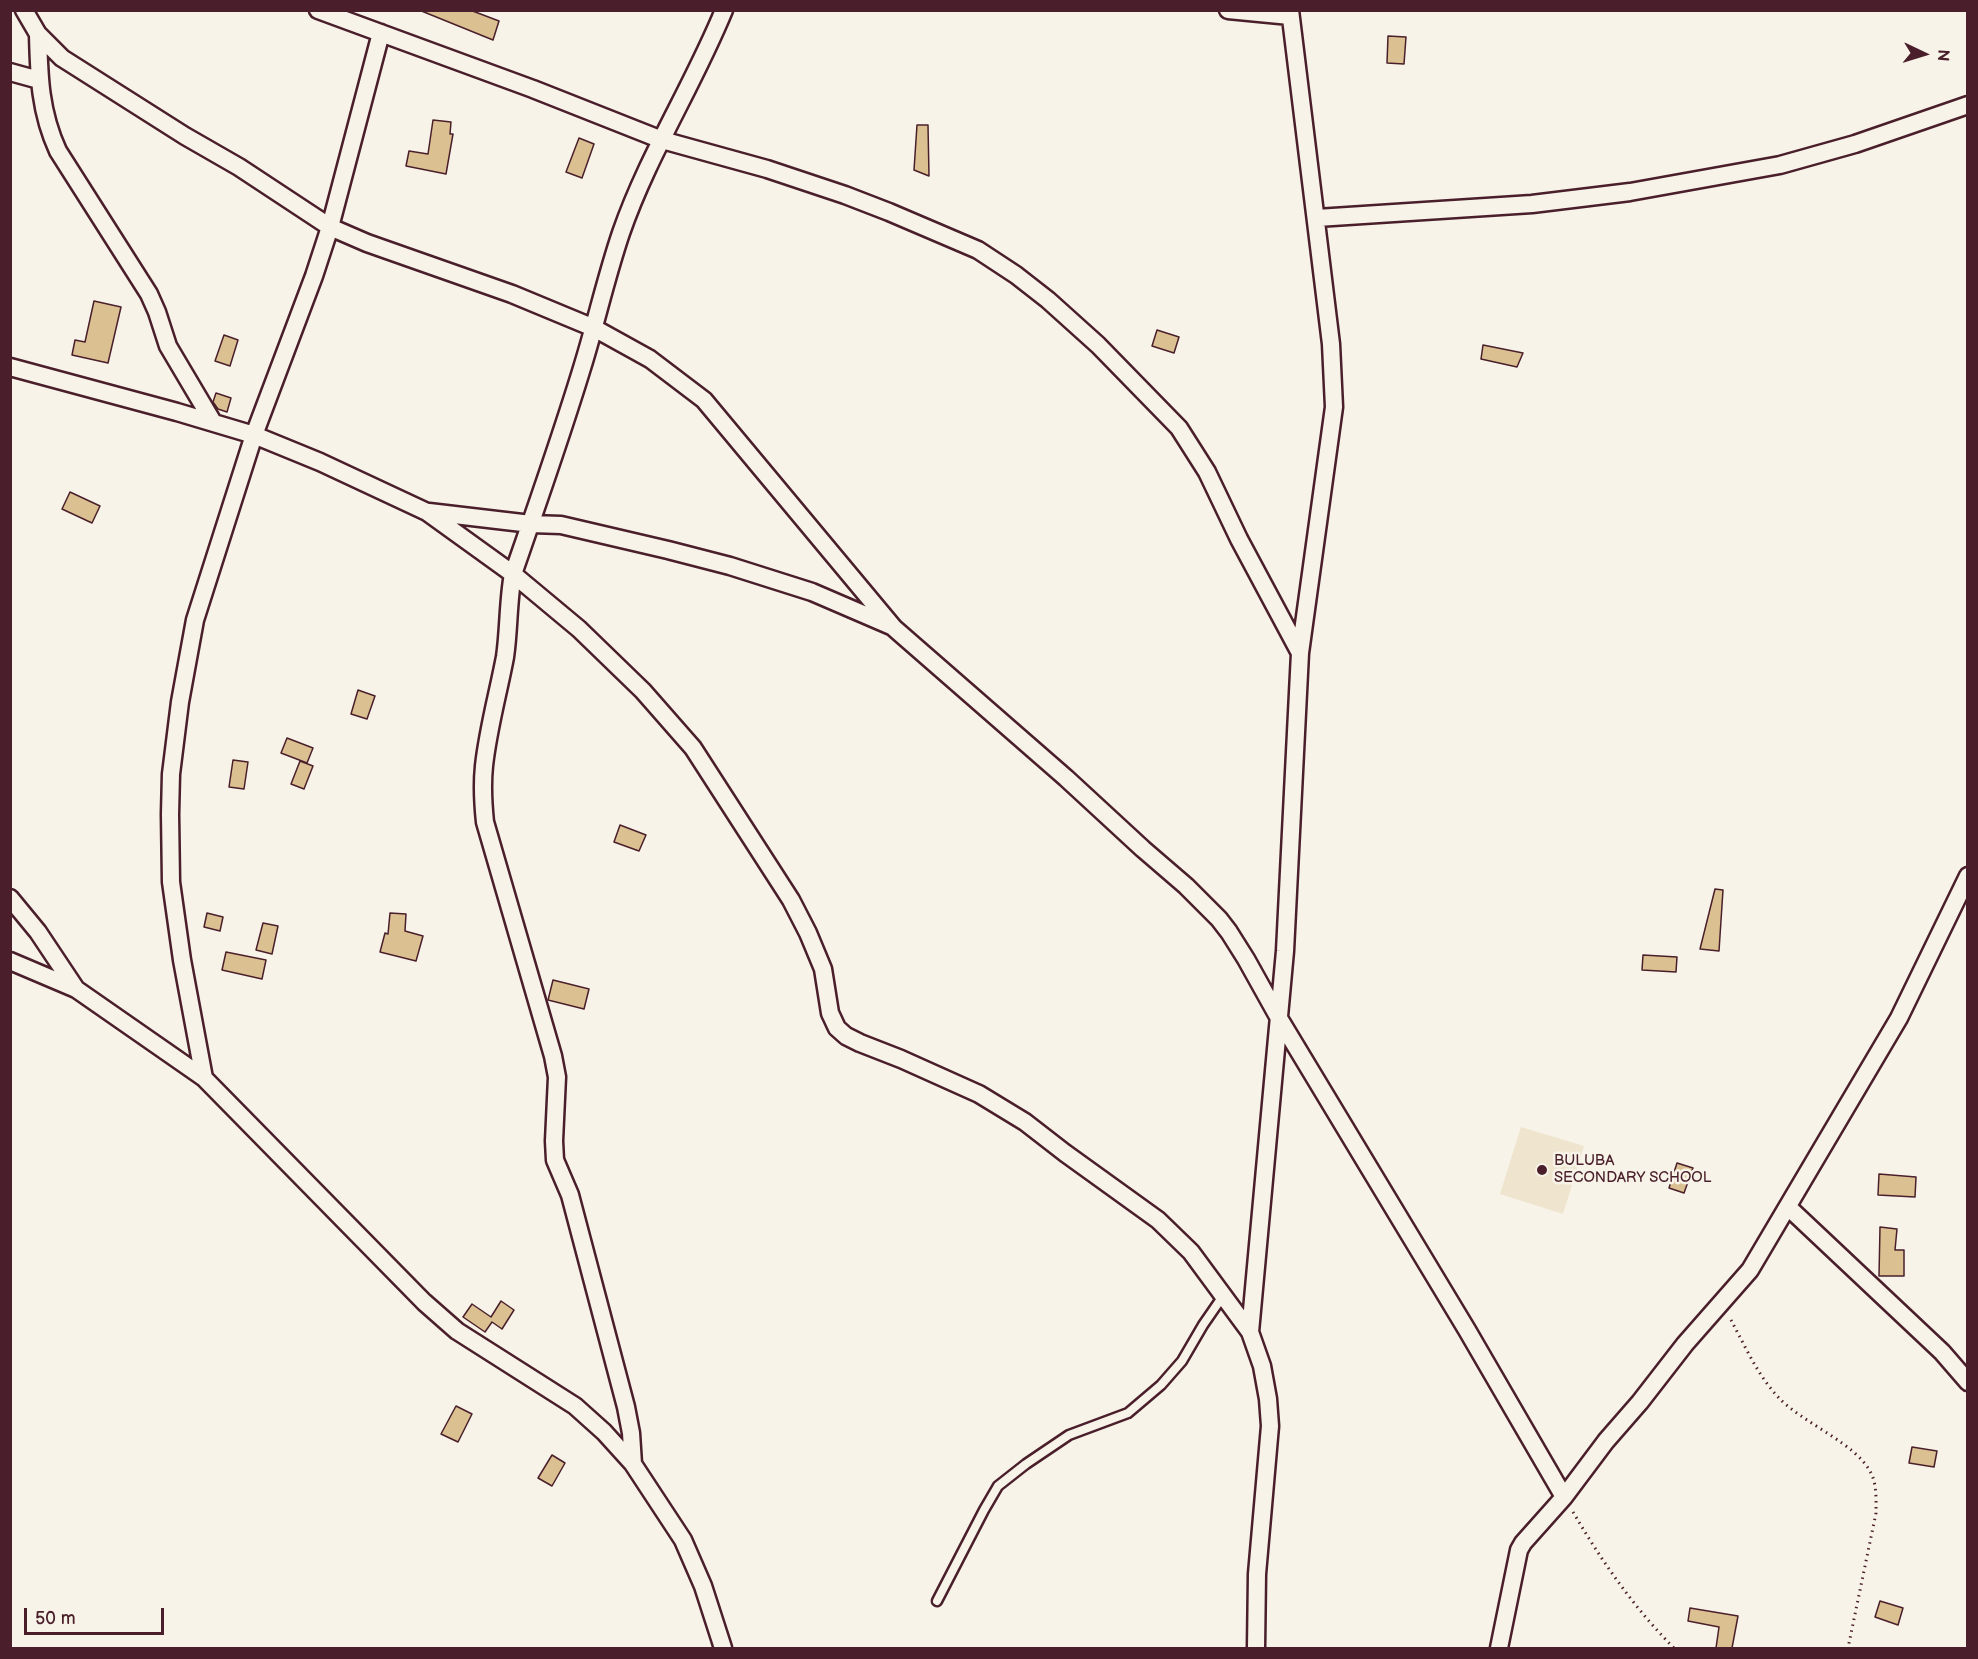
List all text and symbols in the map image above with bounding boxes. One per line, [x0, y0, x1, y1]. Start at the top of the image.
north arrow [1894, 24, 1954, 84]
text: N [1933, 49, 1952, 62]
place label: BULUBA SECONDARY SCHOOL [1554, 1152, 1711, 1187]
marker: BULUBA SECONDARY SCHOOL [1535, 1163, 1549, 1177]
scale bar [27, 1596, 166, 1634]
text: 50 m [35, 1608, 76, 1629]

